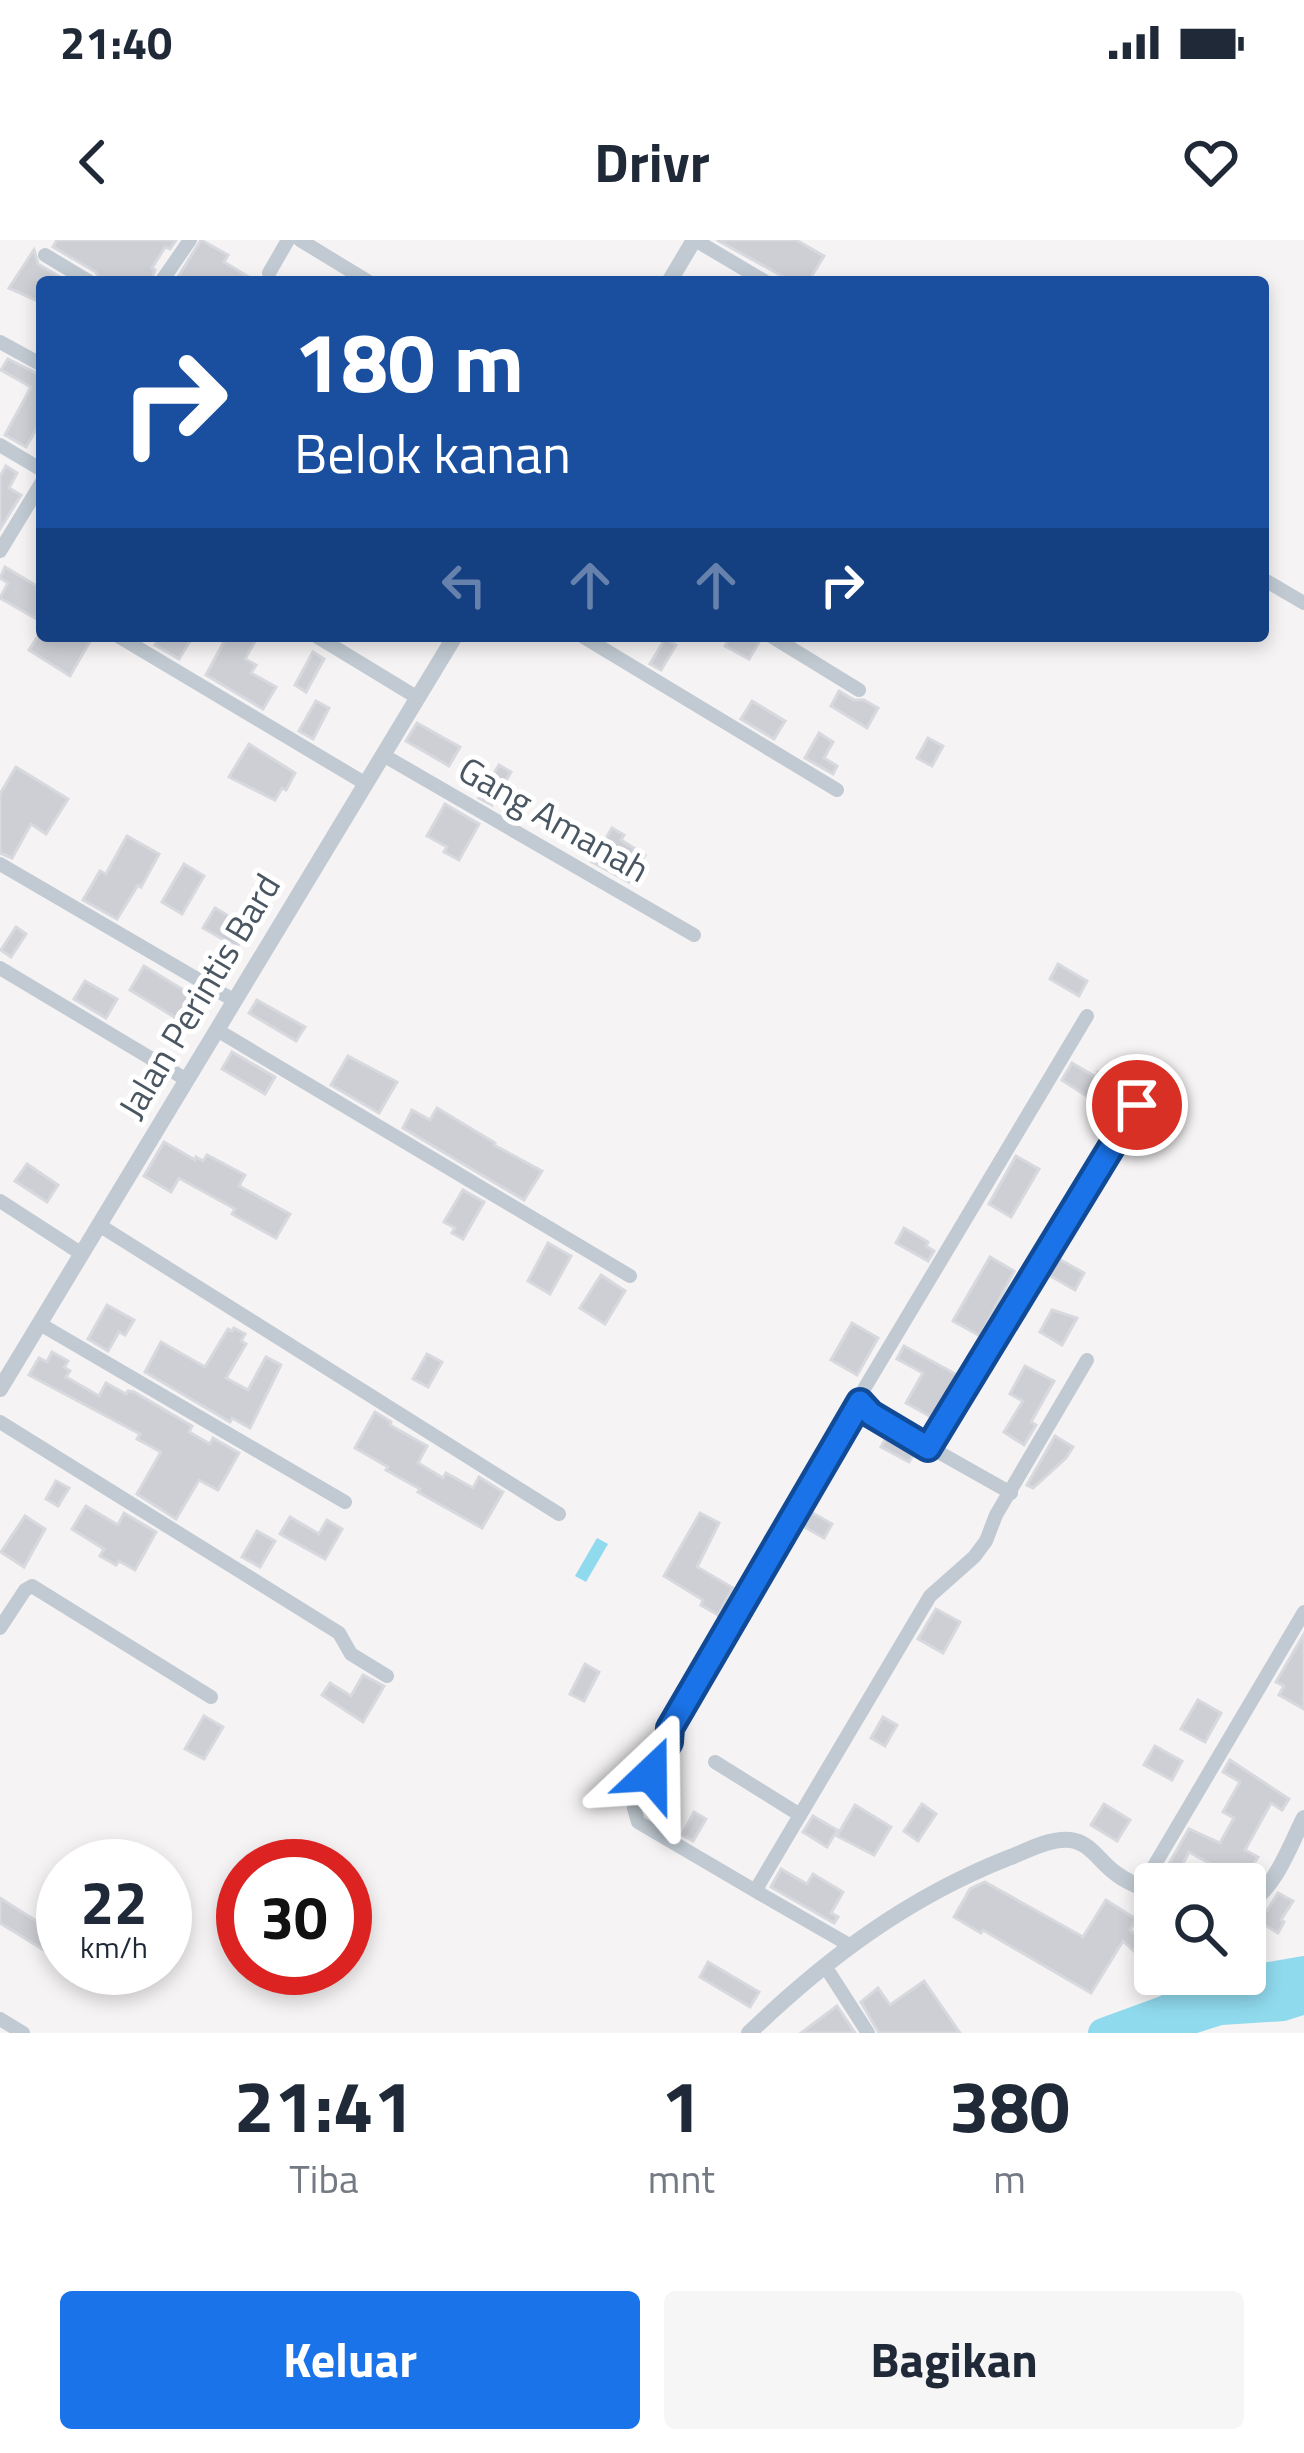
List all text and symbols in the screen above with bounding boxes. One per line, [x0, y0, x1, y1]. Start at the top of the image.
text: 21:40 [60, 8, 172, 76]
text: Drivr [594, 121, 710, 203]
icon: back [60, 129, 126, 195]
icon: heart [1178, 129, 1244, 195]
text: 180 m [294, 297, 524, 425]
icon: right [96, 324, 252, 480]
text: Belok kanan [294, 412, 571, 494]
icon: left [431, 552, 497, 618]
icon: ahead [557, 552, 623, 618]
icon: ahead [683, 552, 749, 618]
icon: right [809, 552, 875, 618]
street label: Gang Amanah [449, 742, 660, 895]
street label: Jalan Perintis Bard [104, 863, 294, 1129]
pin [1086, 1054, 1188, 1156]
icon: arrive [1104, 1072, 1170, 1138]
position arrow [588, 1711, 714, 1837]
speed limit sign: 30 [216, 1839, 372, 1995]
text: 22 [80, 1856, 148, 1947]
map controls [1134, 1863, 1266, 1995]
button: search [1134, 1863, 1266, 1995]
text: km/h [80, 1924, 148, 1970]
text: 21:41 [234, 2050, 414, 2160]
text: 1 [661, 2050, 702, 2160]
text: 380 [949, 2050, 1070, 2160]
text: Tiba [289, 2149, 358, 2208]
text: mnt [648, 2149, 715, 2208]
text: m [993, 2149, 1026, 2208]
button: Keluar [60, 2291, 640, 2429]
button: Bagikan [664, 2291, 1244, 2429]

